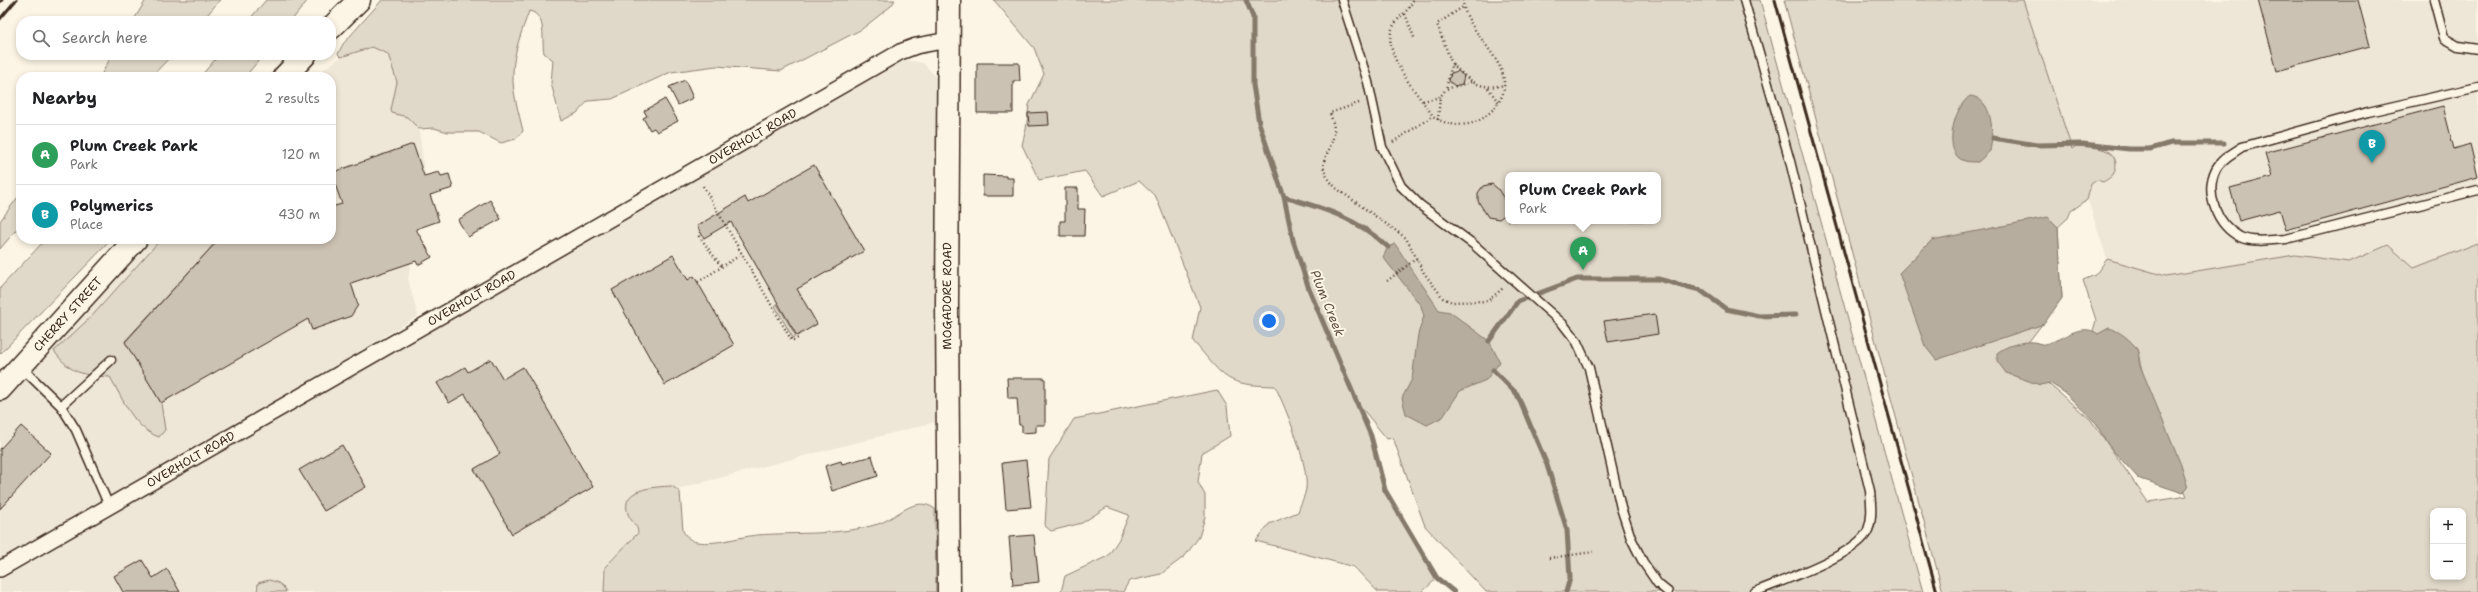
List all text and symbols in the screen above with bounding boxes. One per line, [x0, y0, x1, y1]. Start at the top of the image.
search box [16, 16, 336, 60]
icon: search [30, 27, 52, 49]
text: Search here [62, 28, 148, 48]
text: Nearby [32, 87, 97, 109]
text: 2 results [264, 90, 320, 107]
street label: OVERHOLT ROAD [706, 105, 800, 168]
pin: B [2359, 130, 2385, 163]
text: Plum Creek Park [70, 136, 198, 156]
text: A [40, 146, 50, 163]
text: 120 m [282, 146, 320, 163]
text: Park [70, 156, 98, 173]
popup [1505, 172, 1661, 224]
text: Plum Creek Park [1519, 180, 1647, 200]
text: Polymerics [70, 196, 153, 216]
text: Park [1519, 200, 1547, 217]
text: B [41, 206, 49, 223]
text: 430 m [278, 206, 320, 223]
text: Place [70, 216, 103, 233]
pin: A [1570, 237, 1596, 270]
street label: MOGADORE ROAD [939, 242, 955, 350]
street label: OVERHOLT ROAD [425, 266, 519, 330]
water label: Plum Creek [1307, 267, 1349, 339]
street label: CHERRY STREET [30, 273, 106, 355]
your location [1259, 311, 1279, 331]
street label: OVERHOLT ROAD [144, 428, 238, 491]
map controls [2430, 508, 2466, 580]
button: + [2430, 508, 2466, 544]
button: − [2430, 544, 2466, 580]

